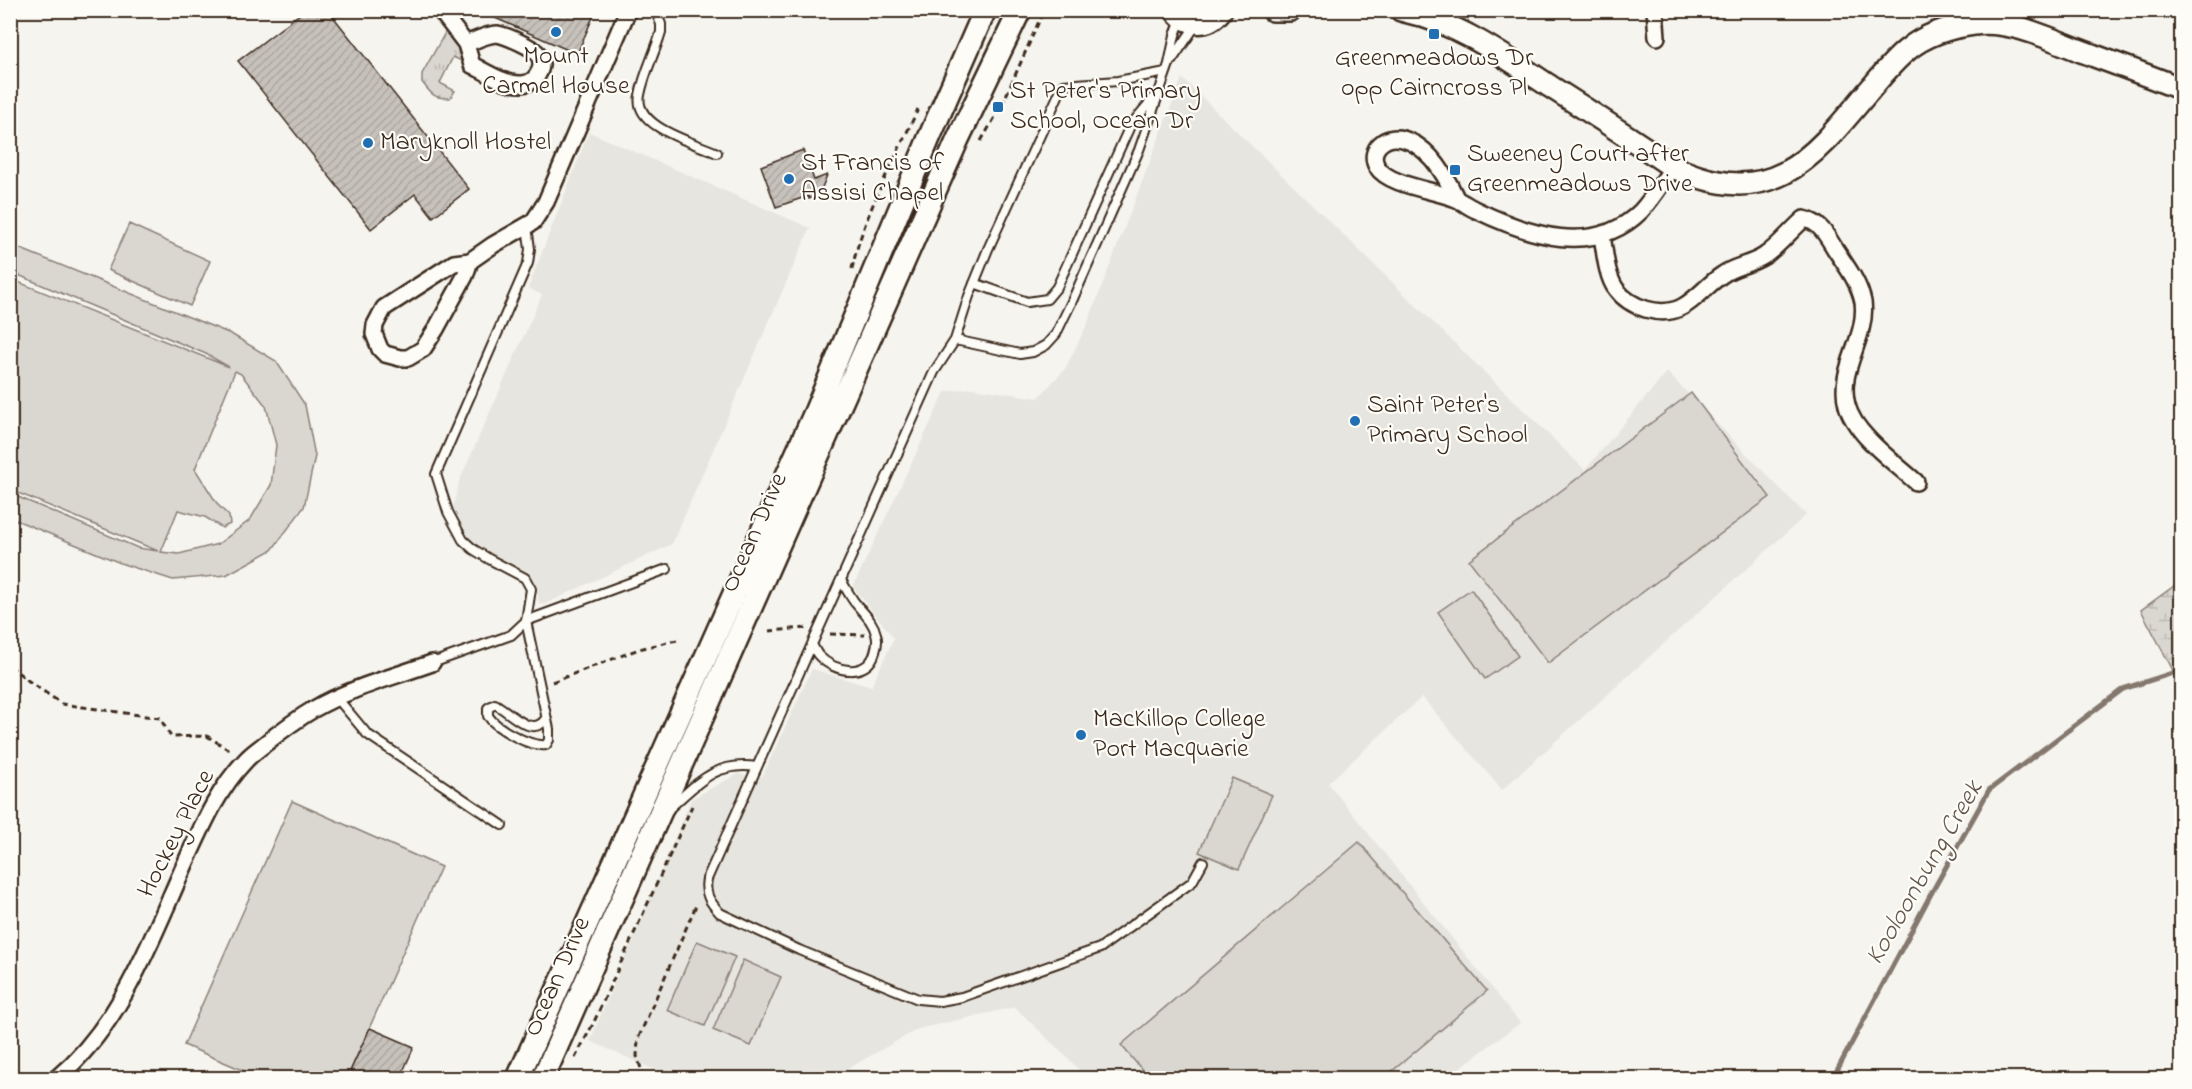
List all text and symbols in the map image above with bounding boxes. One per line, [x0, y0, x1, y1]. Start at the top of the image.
marker: Mount Carmel House [549, 25, 563, 39]
marker: Greenmeadows Dr opp Cairncross Pl [1427, 27, 1441, 41]
place label: Mount Carmel House [482, 38, 630, 106]
place label: Greenmeadows Dr opp Cairncross Pl [1335, 40, 1534, 108]
place label: St Peter's Primary School, Ocean Dr [1010, 73, 1201, 141]
marker: St Peter's Primary School, Ocean Dr [991, 100, 1005, 114]
place label: Maryknoll Hostel [380, 124, 551, 162]
marker: Maryknoll Hostel [361, 136, 375, 150]
place label: Sweeney Court after Greenmeadows Drive [1467, 136, 1693, 204]
place label: St Francis of Assisi Chapel [801, 145, 945, 213]
marker: Sweeney Court after Greenmeadows Drive [1448, 163, 1462, 177]
marker: St Francis of Assisi Chapel [782, 172, 796, 186]
place label: Saint Peter's Primary School [1367, 387, 1528, 455]
marker: Saint Peter's Primary School [1348, 414, 1362, 428]
street label: Ocean Drive [712, 467, 799, 599]
place label: MacKillop College Port Macquarie [1093, 701, 1266, 769]
marker: MacKillop College Port Macquarie [1074, 728, 1088, 742]
street label: Hockey Place [128, 763, 226, 905]
water label: Kooloonbung Creek [1856, 772, 1995, 973]
street label: Ocean Drive [515, 911, 602, 1043]

